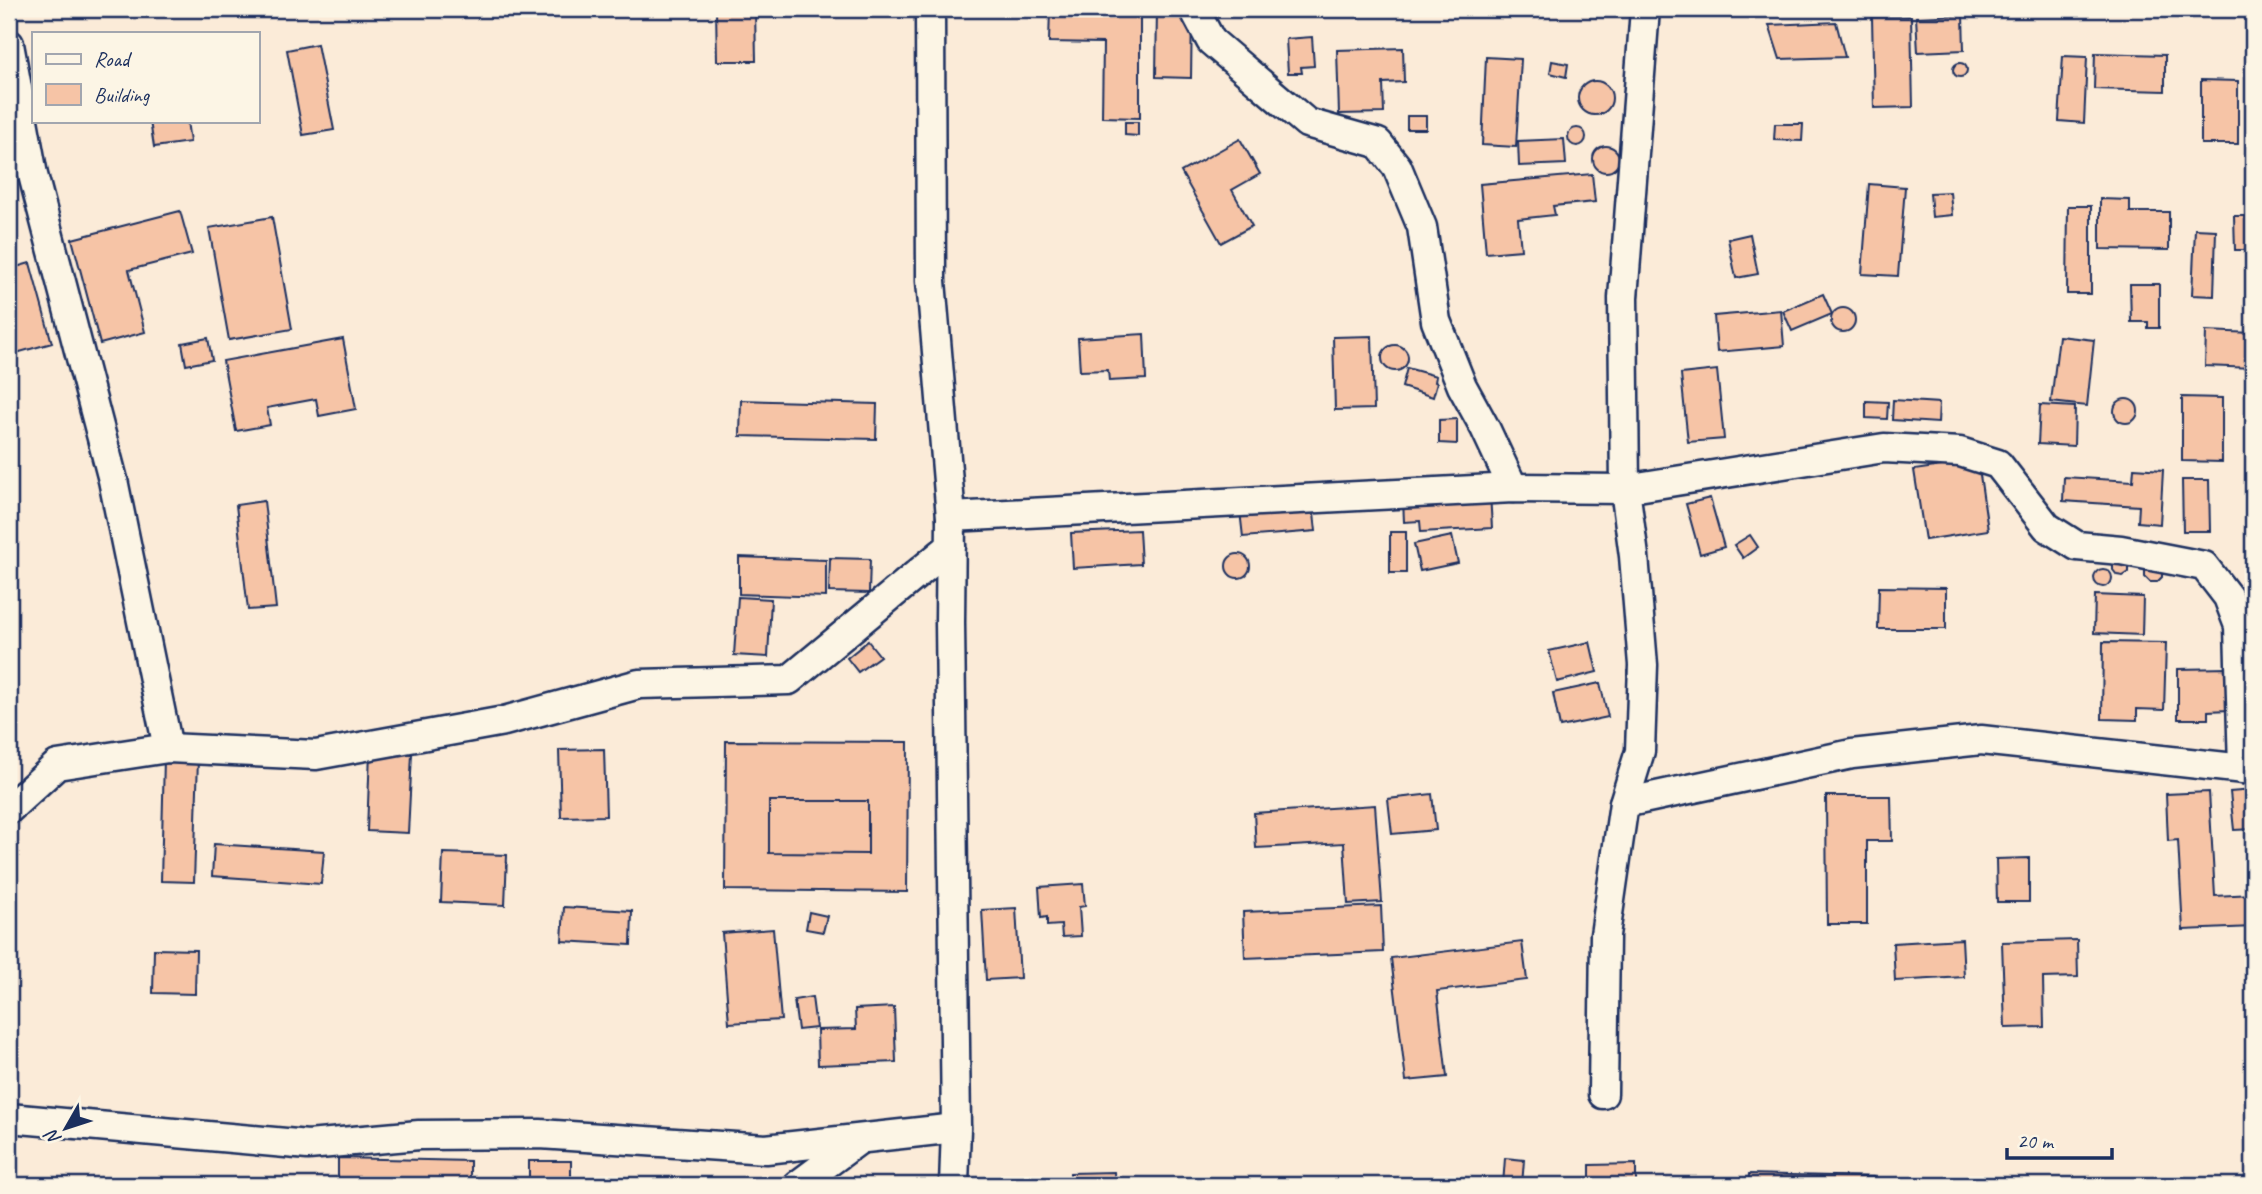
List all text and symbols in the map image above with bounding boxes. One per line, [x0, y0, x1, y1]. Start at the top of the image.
legend [32, 32, 259, 122]
text: Road [94, 46, 133, 72]
text: Building [94, 82, 151, 108]
north arrow [32, 1092, 102, 1162]
scale bar [2007, 1117, 2112, 1161]
text: N [39, 1123, 67, 1150]
text: 20 m [2017, 1128, 2055, 1154]

